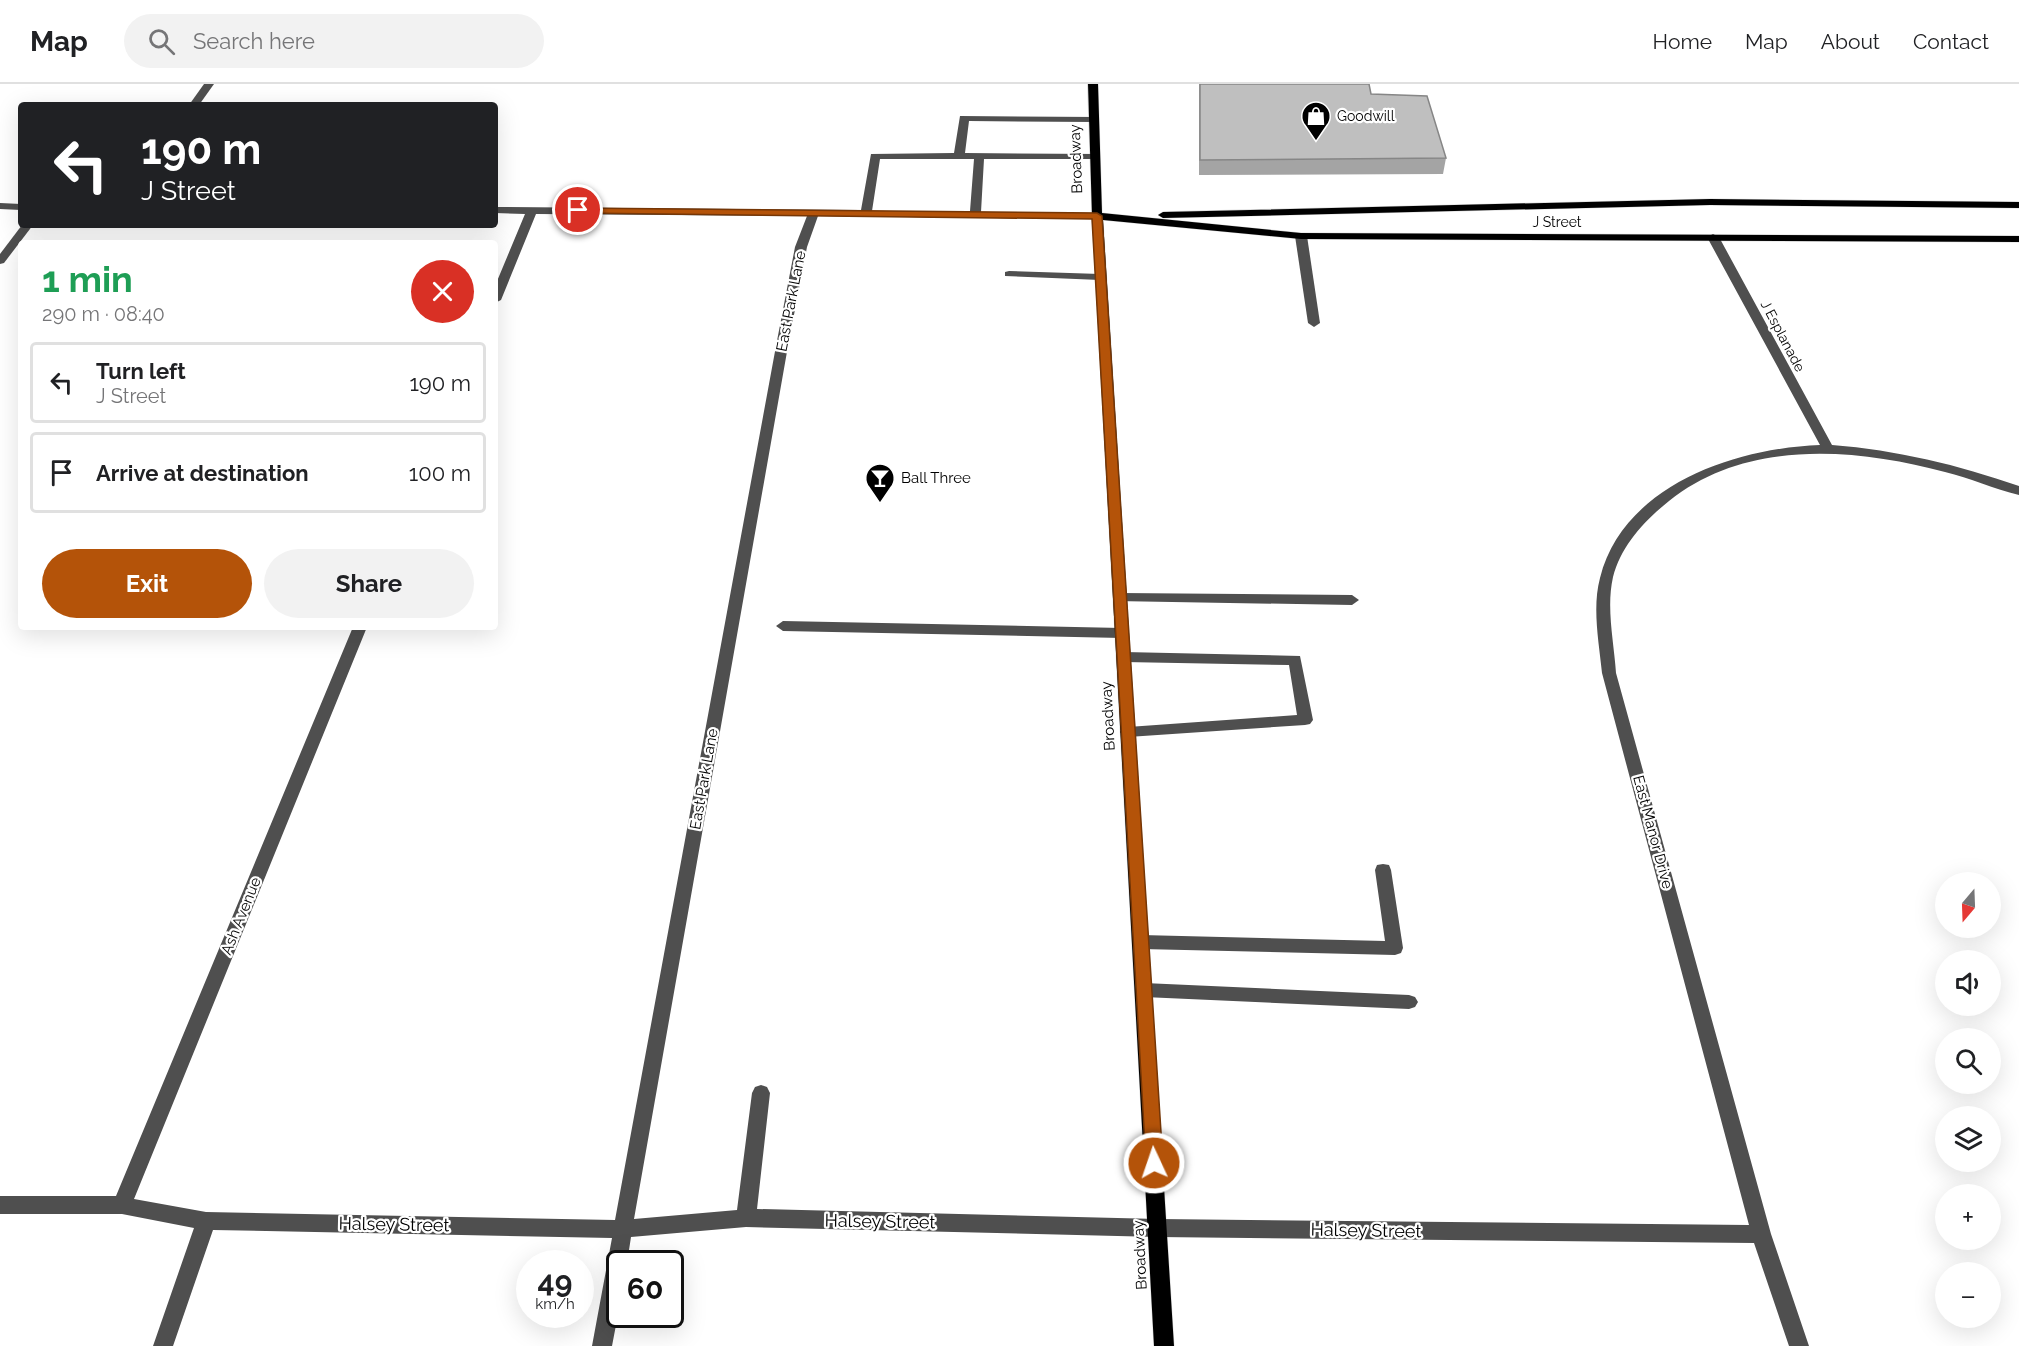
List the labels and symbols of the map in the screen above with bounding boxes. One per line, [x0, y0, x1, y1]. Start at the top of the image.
shop icon: Goodwill [1300, 100, 1332, 142]
place label: Goodwill [1337, 108, 1395, 124]
street label: Broadway [1066, 124, 1086, 194]
pin [552, 184, 603, 235]
street label: J Street [1532, 214, 1582, 230]
street label: East Park Lane [772, 249, 810, 353]
street label: J Esplanade [1758, 298, 1808, 374]
bar icon: Ball Three [864, 462, 896, 504]
place label: Ball Three [901, 469, 971, 487]
street label: Broadway [1097, 681, 1119, 751]
street label: East Park Lane [686, 727, 722, 831]
street label: East Manor Drive [1629, 773, 1677, 891]
north arrow [1935, 872, 2001, 938]
street label: Ash Avenue [217, 874, 265, 957]
position arrow [1122, 1131, 1186, 1195]
street label: Halsey Street [824, 1210, 936, 1232]
street label: Halsey Street [338, 1213, 450, 1235]
street label: Halsey Street [1310, 1219, 1422, 1241]
street label: Broadway [1129, 1220, 1151, 1290]
speed limit sign: 60 [606, 1250, 684, 1328]

